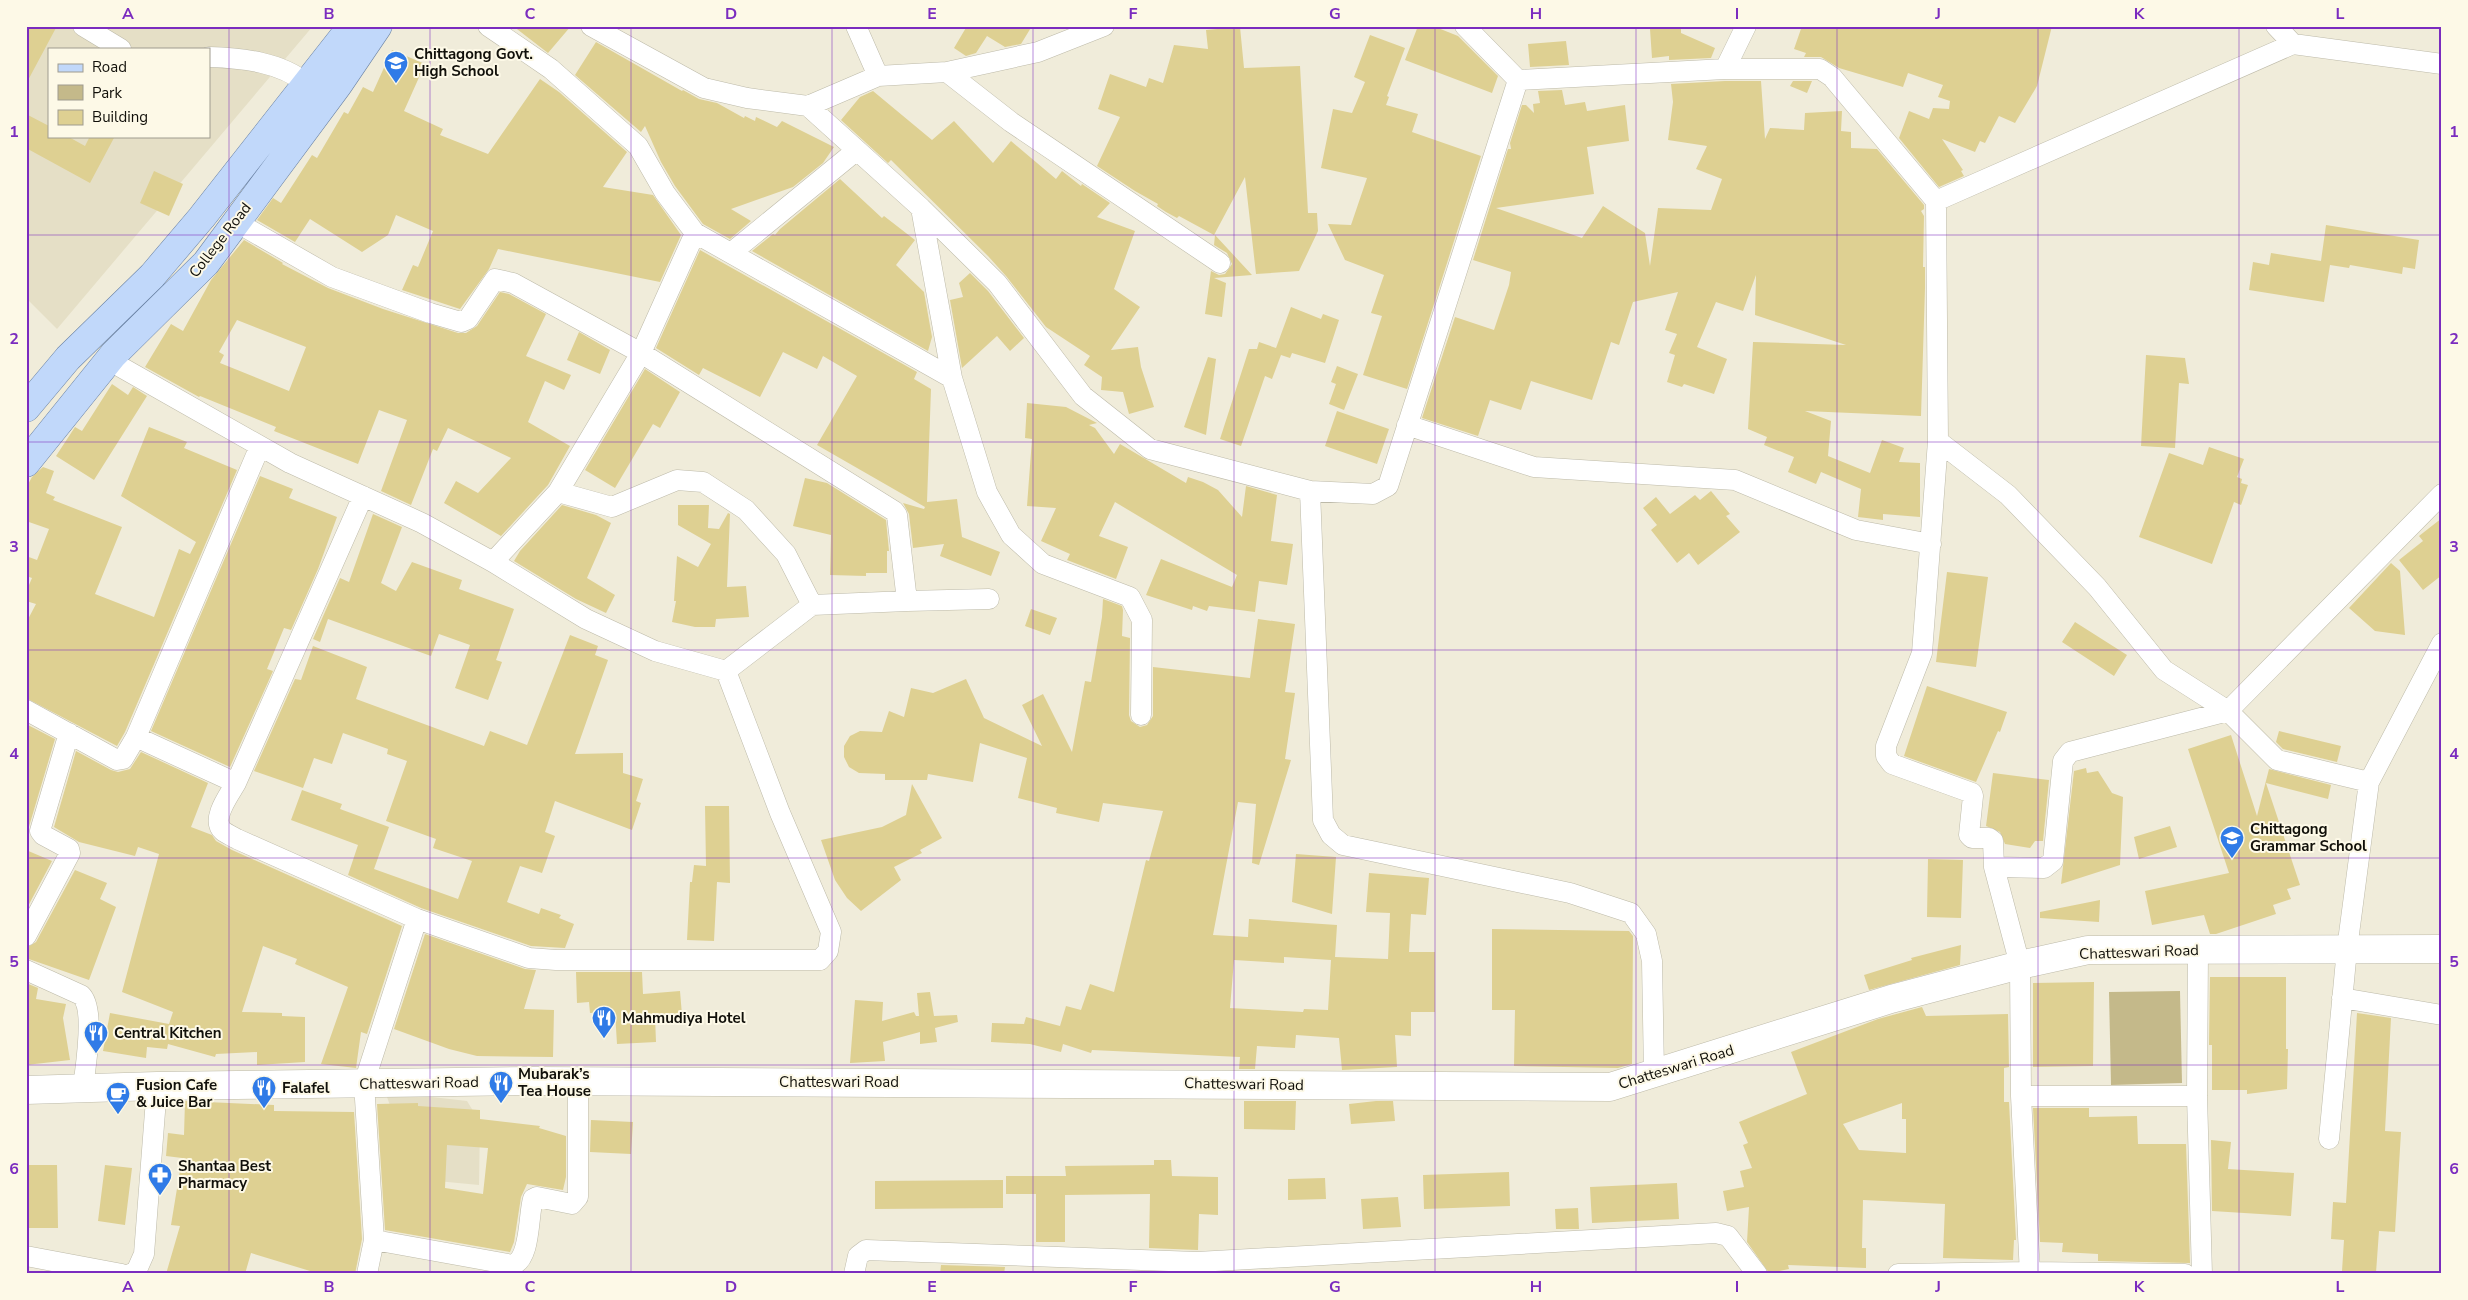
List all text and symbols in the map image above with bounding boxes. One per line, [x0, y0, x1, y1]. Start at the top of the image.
text: A [122, 3, 134, 25]
text: B [323, 3, 335, 25]
text: C [525, 3, 536, 25]
text: D [725, 3, 737, 25]
text: E [927, 3, 937, 25]
text: F [1129, 3, 1138, 25]
text: G [1329, 3, 1341, 25]
text: H [1530, 3, 1542, 25]
text: I [1735, 3, 1739, 25]
text: J [1934, 3, 1941, 25]
text: K [2134, 3, 2146, 25]
text: L [2336, 3, 2345, 25]
place label: Chittagong Govt. High School [414, 44, 533, 81]
legend [48, 48, 210, 138]
school or university icon: Chittagong Govt. High School [383, 50, 409, 84]
text: Road [92, 57, 127, 77]
text: Park [92, 83, 122, 103]
text: Building [92, 107, 148, 127]
text: 1 [9, 121, 19, 143]
text: 1 [2449, 121, 2459, 143]
street label: College Road [184, 198, 256, 282]
text: 2 [9, 328, 19, 350]
text: 2 [2449, 328, 2459, 350]
text: 3 [9, 536, 19, 558]
text: 3 [2449, 536, 2459, 558]
text: 4 [9, 743, 19, 765]
text: 4 [2449, 743, 2459, 765]
place label: Chittagong Grammar School [2250, 819, 2367, 856]
school or university icon: Chittagong Grammar School [2219, 825, 2245, 859]
street label: Chatteswari Road [2079, 940, 2199, 964]
text: 5 [9, 951, 19, 973]
text: 5 [2449, 951, 2459, 973]
restaurant icon: Mahmudiya Hotel [591, 1005, 617, 1039]
place label: Mahmudiya Hotel [622, 1008, 746, 1028]
restaurant icon: Central Kitchen [83, 1020, 109, 1054]
place label: Central Kitchen [114, 1023, 221, 1043]
street label: Chatteswari Road [1616, 1040, 1736, 1094]
place label: Mubarak’s Tea House [518, 1064, 591, 1101]
restaurant icon: Mubarak’s Tea House [488, 1070, 514, 1104]
street label: Chatteswari Road [359, 1072, 479, 1094]
street label: Chatteswari Road [779, 1072, 899, 1092]
street label: Chatteswari Road [1184, 1073, 1304, 1095]
place label: Fusion Cafe & Juice Bar [136, 1075, 217, 1112]
restaurant icon: Falafel [251, 1075, 277, 1109]
place label: Falafel [282, 1078, 330, 1098]
cafe icon: Fusion Cafe & Juice Bar [105, 1081, 131, 1115]
place label: Shantaa Best Pharmacy [178, 1156, 271, 1193]
text: 6 [9, 1158, 19, 1180]
text: 6 [2449, 1158, 2459, 1180]
pharmacy icon: Shantaa Best Pharmacy [147, 1162, 173, 1196]
text: A [122, 1276, 134, 1298]
text: B [323, 1276, 335, 1298]
text: C [525, 1276, 536, 1298]
text: D [725, 1276, 737, 1298]
text: E [927, 1276, 937, 1298]
text: F [1129, 1276, 1138, 1298]
text: G [1329, 1276, 1341, 1298]
text: H [1530, 1276, 1542, 1298]
text: I [1735, 1276, 1739, 1298]
text: J [1934, 1276, 1941, 1298]
text: K [2134, 1276, 2146, 1298]
text: L [2336, 1276, 2345, 1298]

